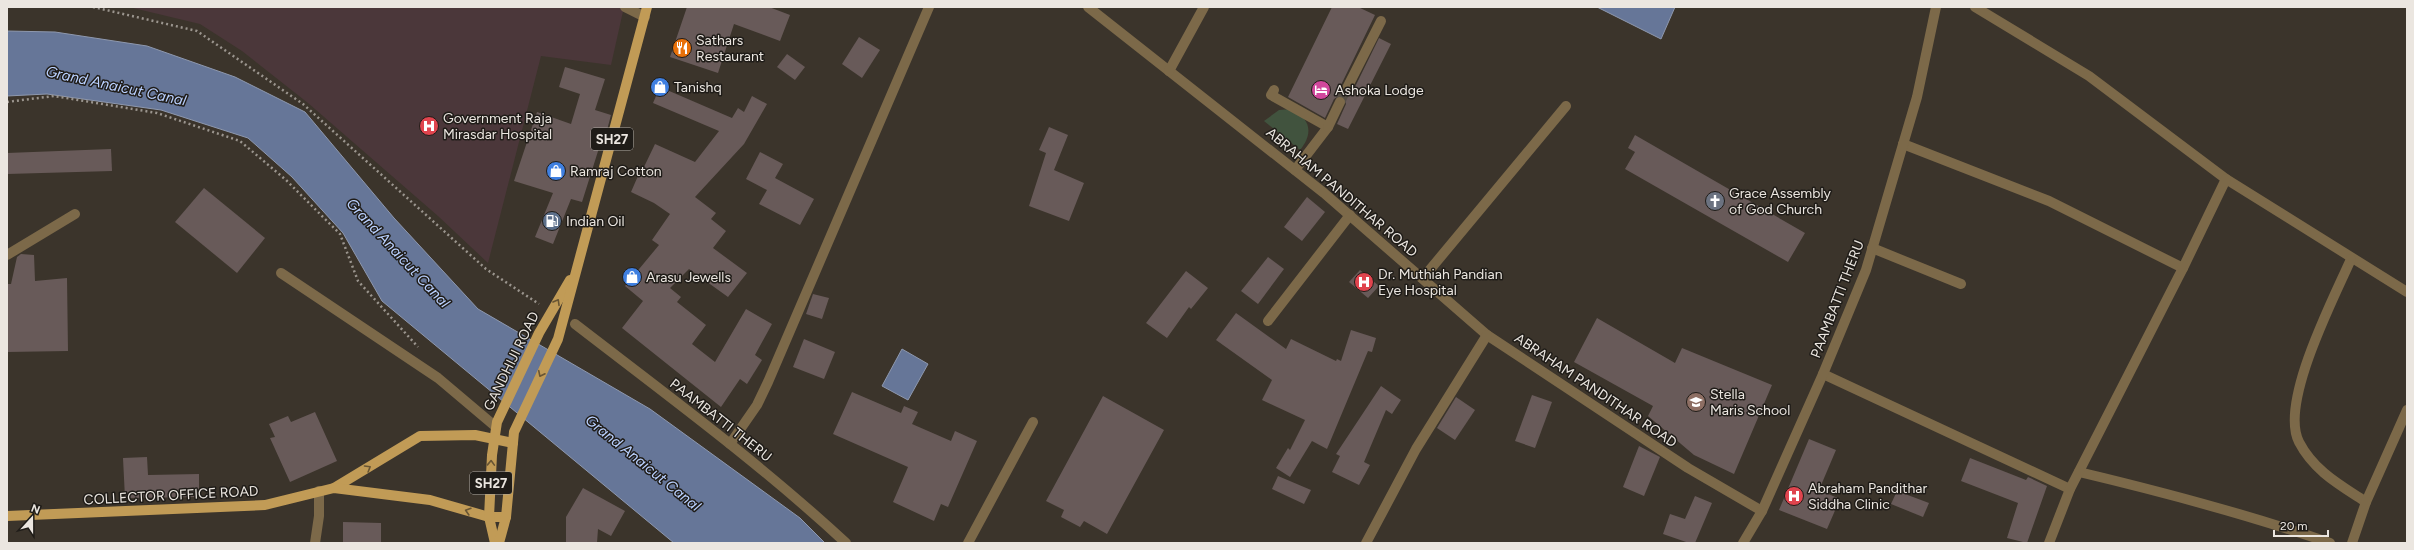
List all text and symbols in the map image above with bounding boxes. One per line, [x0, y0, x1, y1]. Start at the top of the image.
place label: Sathars Restaurant [696, 32, 764, 65]
restaurant icon: Sathars Restaurant [671, 37, 693, 59]
water label: Grand Anaicut Canal [44, 62, 189, 110]
shop icon: Tanishq [649, 76, 671, 98]
place label: Tanishq [674, 79, 722, 96]
hotel icon: Ashoka Lodge [1310, 79, 1332, 101]
place label: Ashoka Lodge [1335, 82, 1424, 99]
place label: Government Raja Mirasdar Hospital [443, 110, 552, 143]
hospital icon: Government Raja Mirasdar Hospital [418, 115, 440, 137]
street label: ABRAHAM PANDITHAR ROAD [1263, 124, 1421, 261]
road number: SH27 [591, 128, 633, 150]
shop icon: Ramraj Cotton [545, 160, 567, 182]
place label: Ramraj Cotton [570, 163, 662, 180]
place label: Grace Assembly of God Church [1729, 185, 1832, 218]
church icon: Grace Assembly of God Church [1704, 190, 1726, 212]
water label: Grand Anaicut Canal [343, 194, 454, 312]
fuel station icon: Indian Oil [541, 210, 563, 232]
place label: Indian Oil [566, 213, 625, 230]
street label: PAAMBATTI THERU [1807, 238, 1868, 360]
shop icon: Arasu Jewells [621, 266, 643, 288]
place label: Dr. Muthiah Pandian Eye Hospital [1378, 266, 1503, 299]
place label: Arasu Jewells [646, 269, 731, 286]
hospital icon: Dr. Muthiah Pandian Eye Hospital [1353, 271, 1375, 293]
one-way arrow [553, 299, 560, 306]
street label: GANDHIJI ROAD [480, 309, 543, 413]
street label: ABRAHAM PANDITHAR ROAD [1511, 330, 1680, 451]
one-way arrow [538, 369, 546, 377]
street label: PAAMBATTI THERU [666, 375, 775, 465]
place label: Stella Maris School [1710, 386, 1790, 419]
school or university icon: Stella Maris School [1685, 391, 1707, 413]
water label: Grand Anaicut Canal [582, 411, 705, 515]
one-way arrow [487, 460, 496, 466]
one-way arrow [364, 465, 371, 473]
road number: SH27 [470, 472, 512, 494]
place label: Abraham Pandithar Siddha Clinic [1808, 480, 1927, 513]
street label: COLLECTOR OFFICE ROAD [83, 482, 259, 509]
hospital icon: Abraham Pandithar Siddha Clinic [1783, 485, 1805, 507]
north arrow [12, 498, 52, 538]
text: N [29, 502, 42, 517]
one-way arrow [464, 507, 471, 516]
scale bar [2274, 512, 2328, 538]
text: 20 m [2280, 519, 2308, 533]

